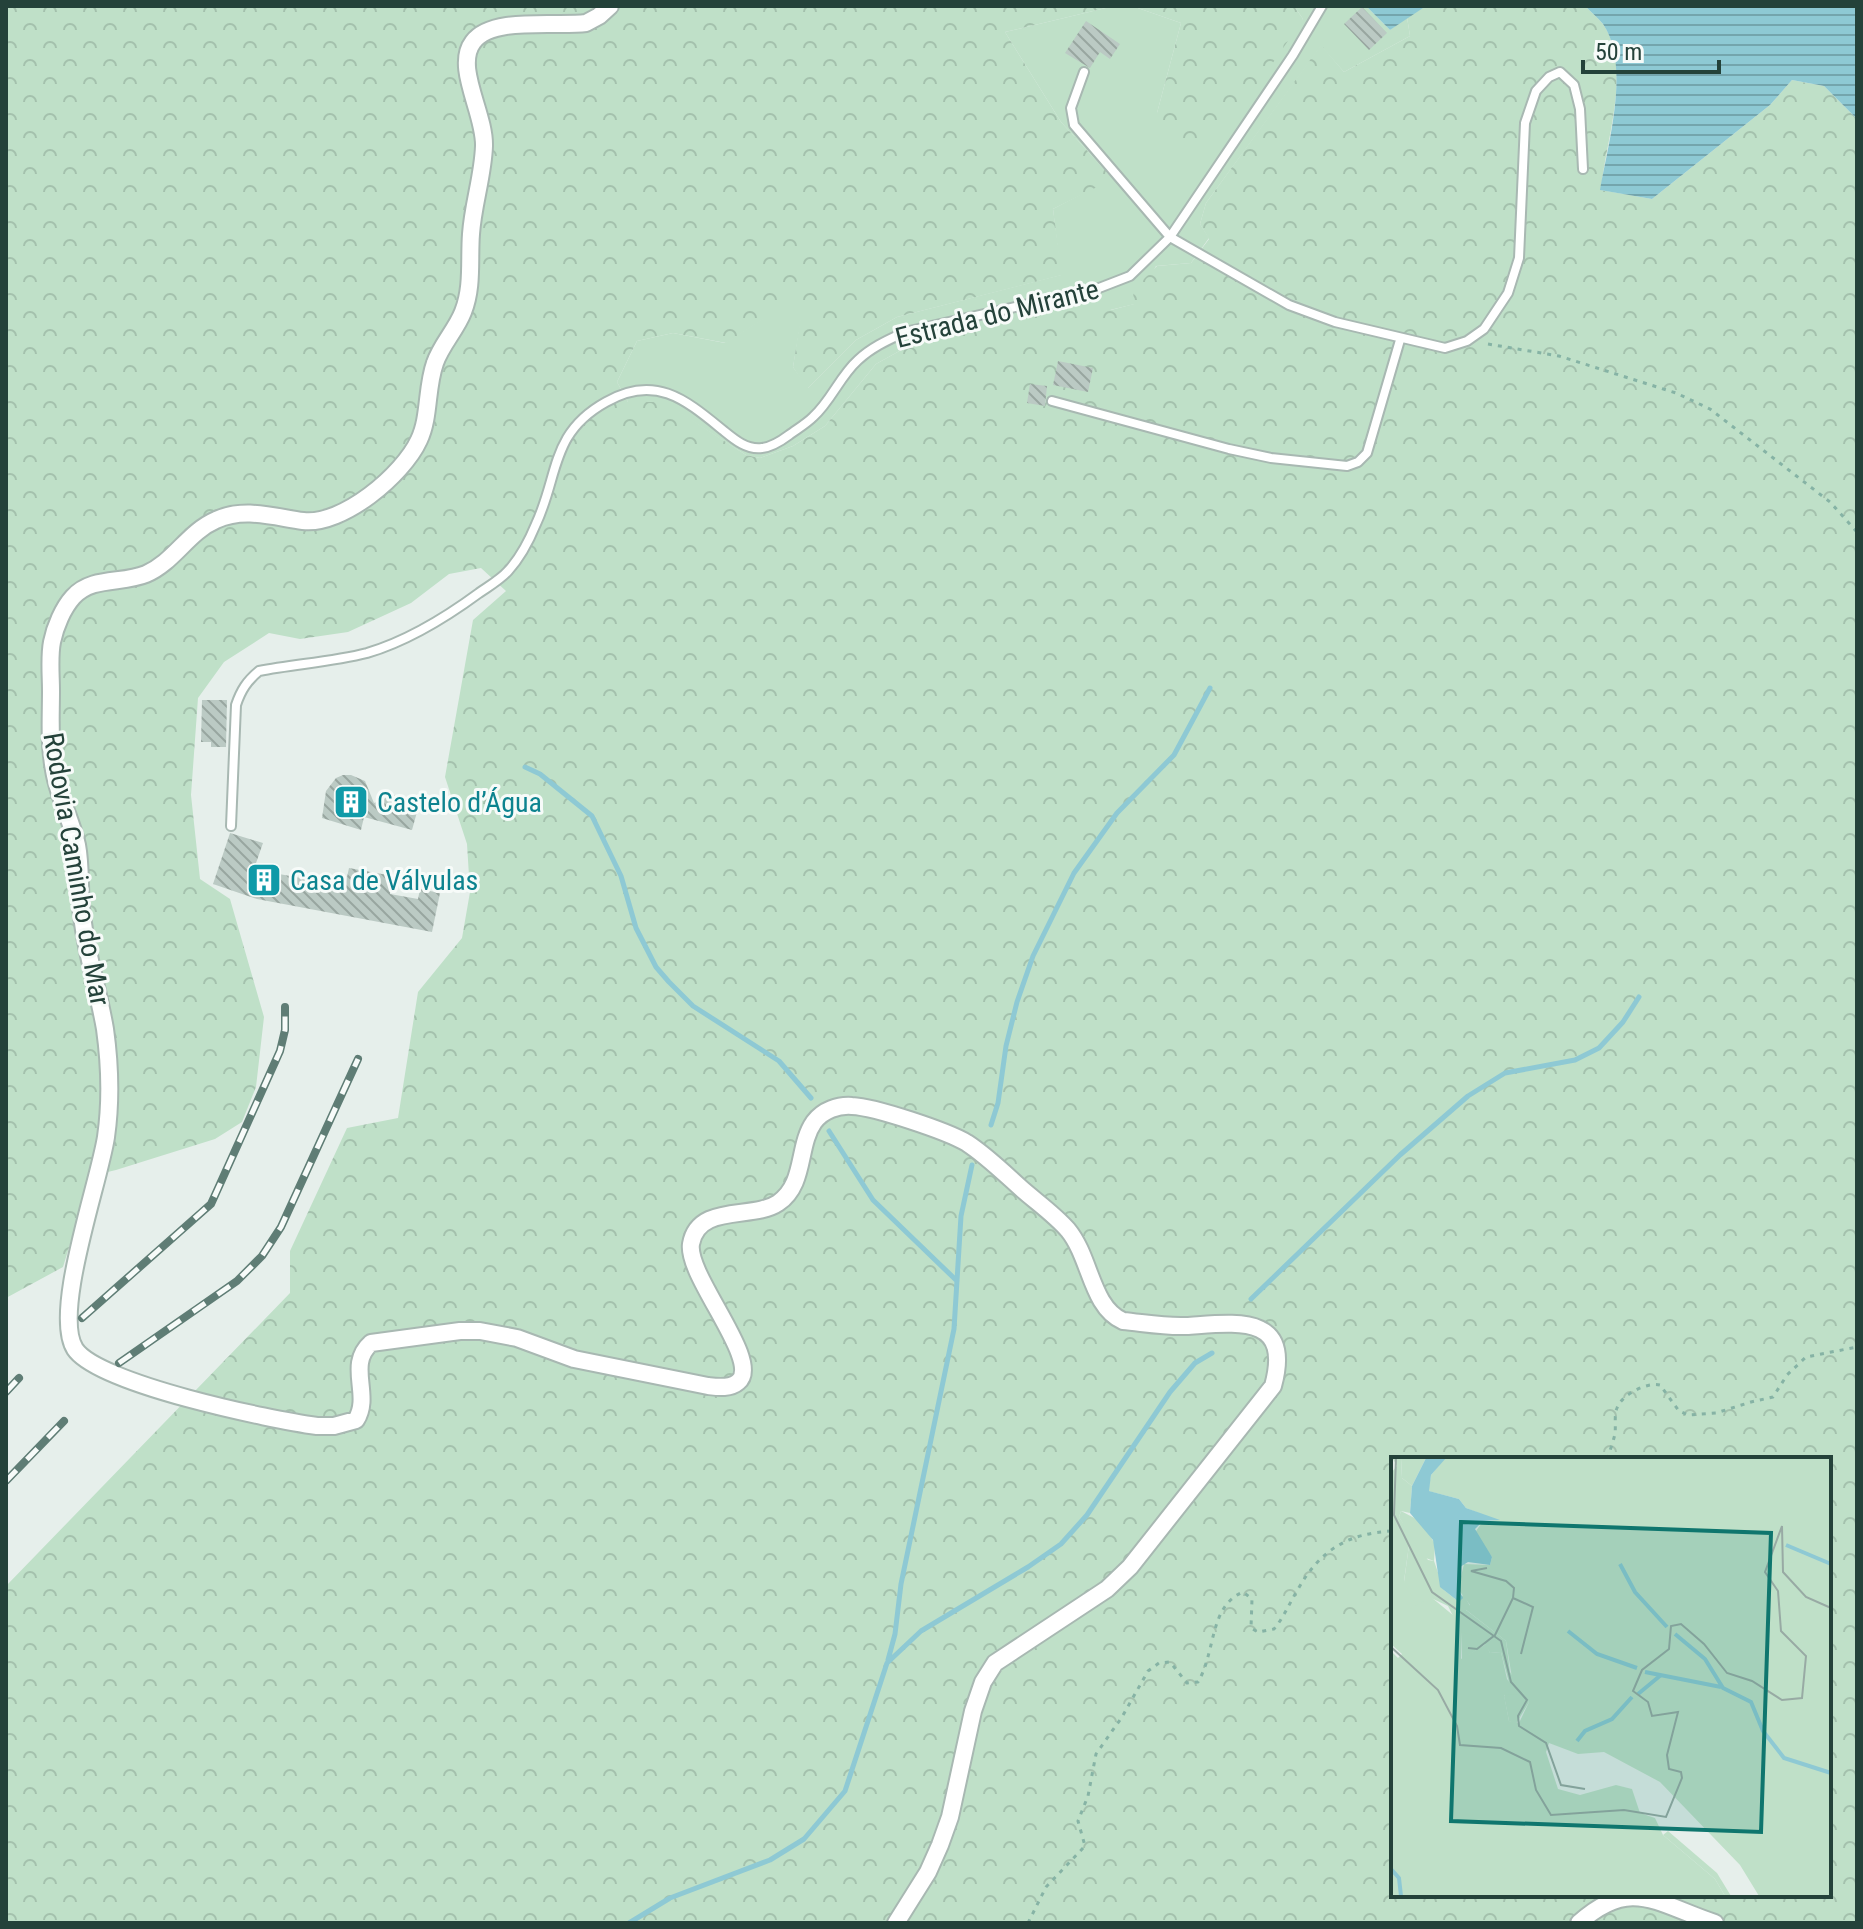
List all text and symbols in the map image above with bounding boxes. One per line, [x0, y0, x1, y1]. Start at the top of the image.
scale bar [1583, 24, 1719, 74]
text: 50 m [1595, 38, 1642, 66]
street label: Estrada do Mirante [892, 272, 1102, 355]
street label: Rodovia Caminho do Mar [36, 730, 117, 1008]
building icon: Castelo d’Água [332, 783, 370, 821]
place label: Castelo d’Água [377, 786, 542, 819]
building icon: Casa de Válvulas [245, 861, 283, 899]
place label: Casa de Válvulas [290, 864, 478, 897]
inset map [1391, 1457, 1831, 1897]

